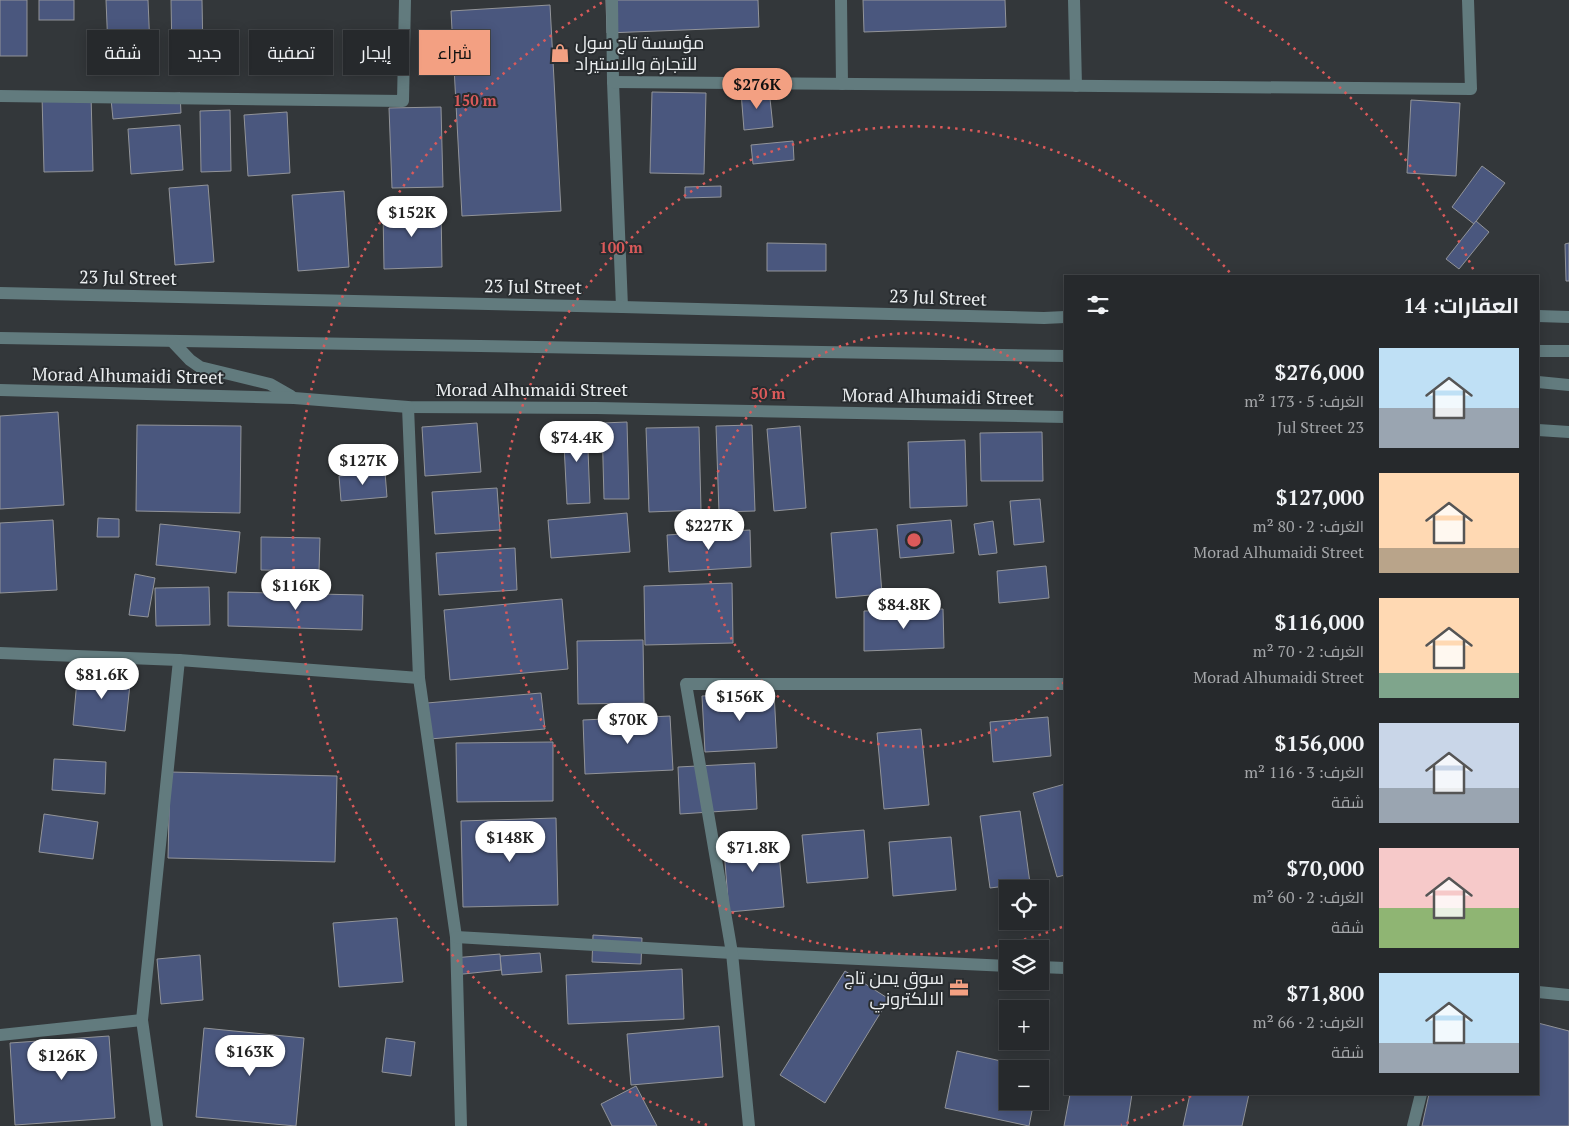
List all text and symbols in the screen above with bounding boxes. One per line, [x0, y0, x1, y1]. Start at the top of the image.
chip: شقة [87, 30, 159, 75]
chip: جديد [169, 30, 239, 75]
chip: تصفية [249, 30, 333, 75]
chip: إيجار [343, 30, 409, 75]
chip: شراء [419, 30, 490, 75]
place label: مؤسسة تاج سول للتجارة والاستيراد [575, 30, 704, 75]
shop icon: مؤسسة تاج سول للتجارة والاستيراد [549, 42, 571, 64]
pin: $276K [722, 68, 792, 110]
text: $276K [733, 73, 781, 95]
text: 150 m [453, 90, 497, 110]
pin: $152K [377, 196, 447, 238]
text: $152K [388, 201, 436, 223]
text: 100 m [599, 237, 643, 257]
street label: 23 Jul Street [79, 264, 177, 290]
street label: 23 Jul Street [484, 273, 582, 299]
street label: 23 Jul Street [889, 283, 988, 311]
icon: filters [1084, 291, 1112, 319]
text: العقارات: 14 [1403, 291, 1519, 319]
text: $276,000 [1275, 358, 1364, 386]
street label: Morad Alhumaidi Street [32, 361, 225, 389]
icon: home [1419, 368, 1479, 428]
street label: Morad Alhumaidi Street [436, 377, 628, 401]
street label: Morad Alhumaidi Street [842, 382, 1035, 410]
text: 50 m [751, 383, 786, 403]
text: الغرف: 5 · 173 m² [1244, 390, 1364, 412]
text: 23 Jul Street [1277, 416, 1364, 438]
pin: $74.4K [536, 420, 618, 463]
text: $74.4K [551, 426, 603, 448]
pin: $127K [328, 444, 398, 486]
text: $127K [339, 449, 387, 471]
text: $127,000 [1276, 483, 1364, 511]
icon: home [1419, 493, 1479, 553]
pin: $227K [674, 508, 744, 551]
text: $227K [685, 514, 733, 536]
text: الغرف: 2 · 80 m² [1253, 515, 1364, 537]
centre of rings [905, 531, 923, 549]
text: Morad Alhumaidi Street [1193, 541, 1364, 563]
pin: $116K [261, 568, 331, 611]
text: $116K [272, 574, 320, 596]
pin: $84.8K [863, 588, 945, 630]
text: $84.8K [878, 593, 930, 615]
text: $116,000 [1275, 608, 1364, 636]
icon: home [1419, 618, 1479, 678]
text: الغرف: 2 · 70 m² [1253, 640, 1364, 662]
pin: $81.6K [61, 658, 143, 700]
text: $81.6K [76, 663, 128, 685]
text: Morad Alhumaidi Street [1193, 666, 1364, 688]
pin: $156K [705, 680, 775, 722]
text: $156K [716, 685, 764, 707]
pin: $70K [598, 702, 658, 745]
text: $70K [609, 708, 647, 730]
text: $156,000 [1275, 729, 1364, 757]
icon: home [1419, 743, 1479, 803]
text: الغرف: 3 · 116 m² [1244, 761, 1364, 783]
text: شقة [1331, 791, 1364, 813]
pin: $148K [475, 820, 545, 863]
text: $148K [486, 826, 534, 848]
pin: $71.8K [712, 830, 794, 873]
text: $71.8K [727, 836, 779, 858]
text: $70,000 [1286, 854, 1364, 882]
icon: home [1419, 868, 1479, 928]
map controls [999, 880, 1049, 1110]
button: locate [999, 880, 1049, 930]
text: الغرف: 2 · 60 m² [1253, 886, 1364, 908]
text: شقة [1331, 916, 1364, 938]
button: layers [999, 940, 1049, 990]
place label: سوق يمن تاج الالكتروني [844, 965, 944, 1013]
office icon: سوق يمن تاج الالكتروني [948, 977, 970, 999]
text: $71,800 [1286, 979, 1364, 1007]
icon: home [1419, 993, 1479, 1053]
button: + [999, 1000, 1049, 1050]
text: الغرف: 2 · 66 m² [1253, 1011, 1364, 1033]
pin: $163K [215, 1034, 285, 1077]
pin: $126K [27, 1038, 97, 1081]
text: $163K [226, 1040, 274, 1062]
text: شقة [1331, 1041, 1364, 1063]
text: $126K [38, 1044, 86, 1066]
button: − [999, 1060, 1049, 1110]

